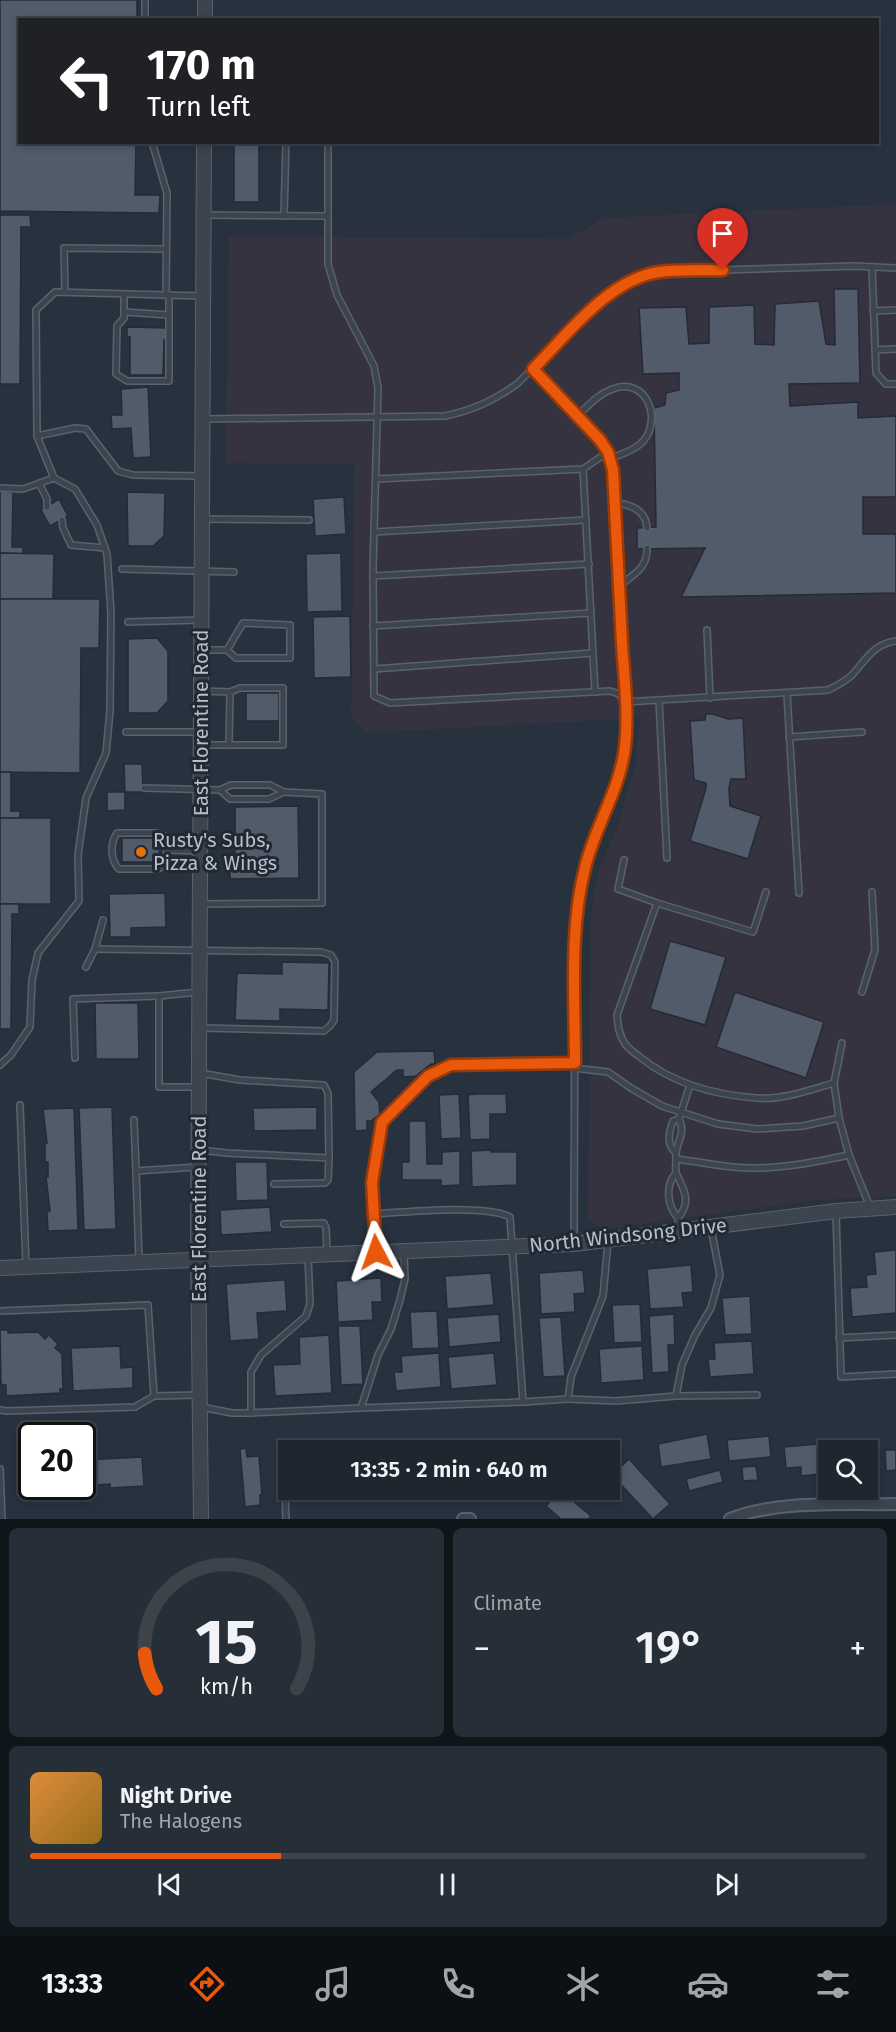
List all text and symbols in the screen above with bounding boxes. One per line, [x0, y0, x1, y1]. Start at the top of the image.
text: 170 m [147, 40, 256, 90]
icon: left [48, 42, 126, 120]
text: Turn left [147, 91, 250, 123]
pin [697, 208, 748, 270]
icon: arrive [706, 217, 739, 250]
street label: East Florentine Road [189, 630, 213, 816]
place label: Rusty's Subs, Pizza & Wings [153, 828, 277, 875]
marker: Rusty's Subs, Pizza & Wings [134, 845, 148, 859]
street label: East Florentine Road [187, 1116, 211, 1302]
street label: North Windsong Drive [528, 1213, 728, 1257]
position arrow [344, 1220, 408, 1284]
speed limit sign: 20 [18, 1422, 96, 1500]
map controls [818, 1440, 878, 1500]
button: search [818, 1440, 878, 1500]
text: 13:35 · 2 min · 640 m [350, 1456, 548, 1483]
text: Climate [474, 1591, 542, 1615]
text: 15 [195, 1605, 257, 1680]
text: 19° [635, 1621, 704, 1675]
text: − [474, 1629, 490, 1669]
text: + [850, 1629, 866, 1669]
text: km/h [200, 1675, 253, 1701]
text: Night Drive [120, 1782, 232, 1809]
text: The Halogens [120, 1809, 242, 1833]
icon: previous [153, 1868, 186, 1901]
icon: pause [431, 1868, 464, 1901]
icon: next [710, 1868, 743, 1901]
icon: directions [186, 1963, 228, 2005]
icon: music [312, 1963, 354, 2005]
icon: phone [437, 1963, 479, 2005]
icon: climate [562, 1963, 604, 2005]
icon: car [687, 1963, 729, 2005]
icon: filters [812, 1963, 854, 2005]
text: 13:33 [42, 1968, 103, 2000]

